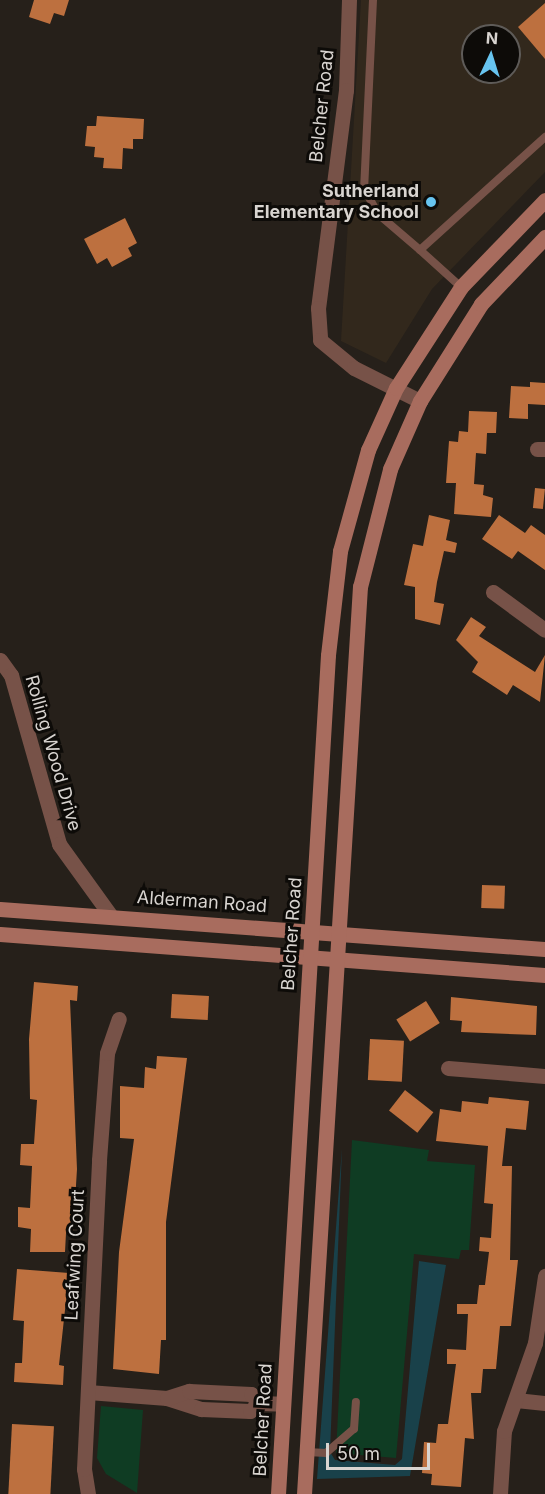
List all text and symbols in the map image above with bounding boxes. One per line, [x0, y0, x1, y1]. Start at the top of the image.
north arrow [461, 24, 521, 84]
text: N [485, 28, 499, 48]
street label: Belcher Road [305, 49, 339, 163]
place label: Sutherland Elementary School [254, 181, 419, 224]
marker: Sutherland Elementary School [424, 195, 438, 209]
street label: Rolling Wood Drive [20, 673, 86, 833]
street label: Belcher Road [277, 877, 307, 991]
street label: Alderman Road [136, 887, 268, 917]
street label: Leafwing Court [61, 1189, 89, 1321]
street label: Belcher Road [249, 1363, 277, 1477]
scale bar [329, 1431, 432, 1469]
text: 50 m [337, 1443, 380, 1464]

